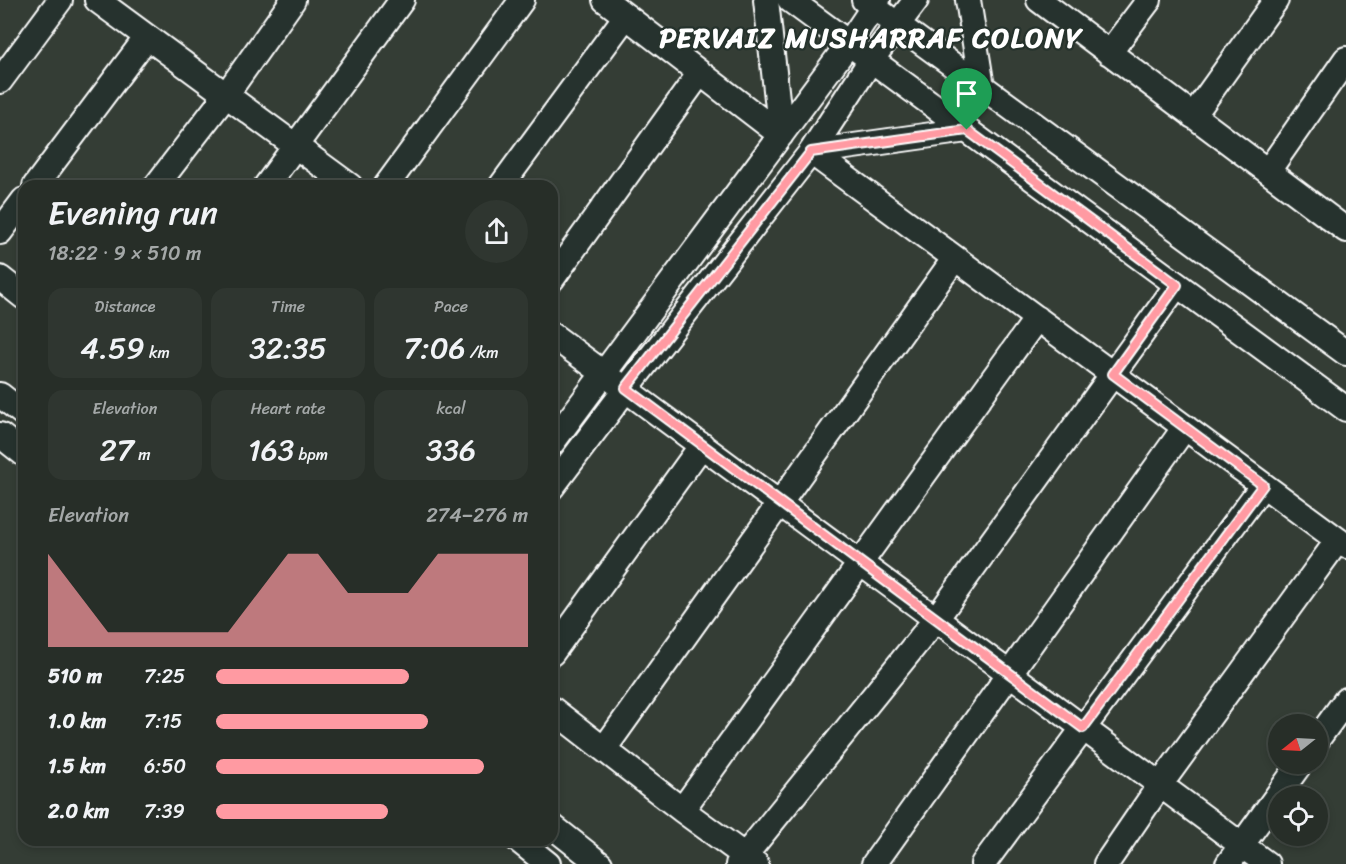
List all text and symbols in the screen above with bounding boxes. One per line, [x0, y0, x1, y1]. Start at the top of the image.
district label: PERVAIZ MUSHARRAF COLONY [659, 13, 1084, 62]
pin [941, 68, 992, 130]
icon: arrive [950, 77, 983, 110]
text: Evening run [48, 184, 218, 242]
button: share [465, 200, 528, 263]
text: 18:22 · 9 × 510 m [48, 236, 201, 271]
text: Distance [95, 292, 155, 321]
text: Time [271, 292, 305, 321]
text: Pace [434, 292, 468, 321]
text: 4.59 [80, 321, 145, 375]
text: 32:35 [249, 321, 327, 375]
text: 7:06 [403, 321, 466, 375]
text: km [145, 338, 170, 367]
text: /km [466, 338, 499, 367]
text: Elevation [93, 394, 157, 423]
text: Heart rate [250, 394, 326, 423]
text: kcal [436, 394, 466, 423]
text: 27 [100, 423, 134, 477]
text: 163 [248, 423, 294, 477]
text: 336 [426, 423, 476, 477]
text: m [134, 440, 150, 469]
text: bpm [294, 440, 328, 469]
text: Elevation [48, 498, 129, 533]
text: 274–276 m [426, 498, 528, 533]
text: 510 m [48, 659, 102, 694]
text: 7:25 [144, 659, 185, 694]
text: 1.0 km [48, 704, 106, 739]
text: 7:15 [144, 704, 182, 739]
north arrow [1268, 714, 1328, 774]
map controls [1268, 714, 1328, 846]
text: 1.5 km [48, 749, 106, 784]
text: 6:50 [144, 749, 186, 784]
button: locate [1268, 786, 1328, 846]
text: 2.0 km [48, 794, 109, 829]
text: 7:39 [144, 794, 185, 829]

